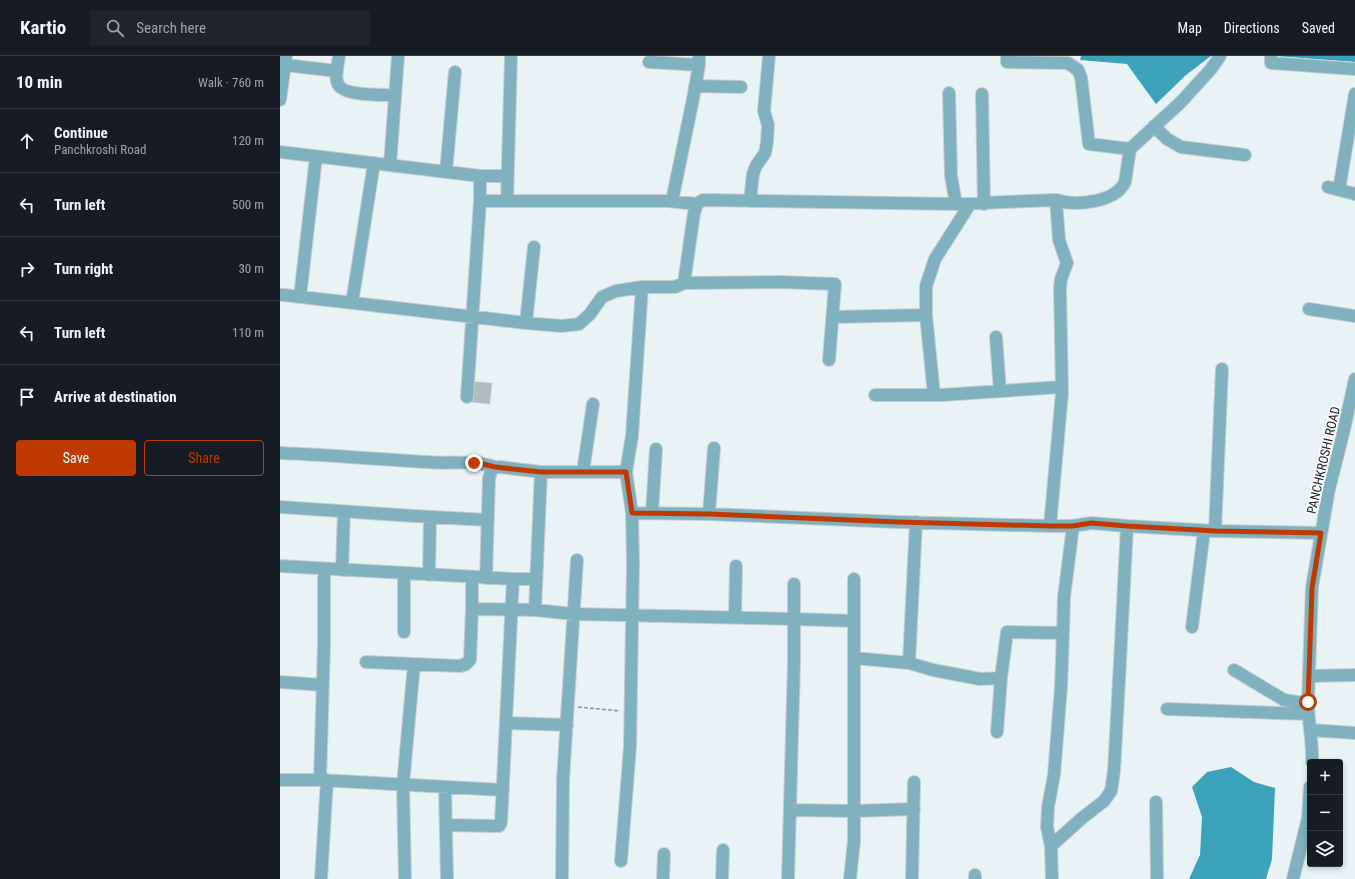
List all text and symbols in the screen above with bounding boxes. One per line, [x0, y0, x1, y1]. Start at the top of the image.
search box [90, 10, 370, 46]
text: Kartio [20, 16, 66, 39]
icon: search [104, 17, 126, 39]
text: Search here [136, 19, 206, 37]
text: Map [1178, 20, 1202, 36]
text: Directions [1224, 20, 1280, 36]
text: Saved [1302, 20, 1335, 36]
text: 10 min [16, 72, 62, 92]
text: Walk · 760 m [198, 75, 264, 90]
text: Continue [54, 124, 108, 142]
icon: ahead [16, 130, 38, 152]
text: 120 m [232, 133, 264, 148]
text: Panchkroshi Road [54, 142, 146, 157]
icon: left [16, 194, 38, 216]
text: Turn left [54, 196, 105, 214]
text: 500 m [232, 197, 264, 212]
icon: right [16, 258, 38, 280]
text: Turn right [54, 260, 113, 278]
text: 30 m [238, 261, 264, 276]
icon: left [16, 322, 38, 344]
text: Turn left [54, 324, 105, 342]
text: 110 m [232, 325, 264, 340]
icon: arrive [16, 386, 38, 408]
text: Arrive at destination [54, 388, 177, 406]
street label: PANCHKROSHI ROAD [1304, 405, 1343, 515]
button: Save [16, 440, 136, 476]
button: Share [144, 440, 264, 476]
route end [465, 454, 483, 472]
route start [1299, 693, 1317, 711]
map controls [1307, 759, 1343, 867]
button: + [1307, 759, 1343, 795]
button: − [1307, 795, 1343, 831]
button: layers [1307, 831, 1343, 867]

